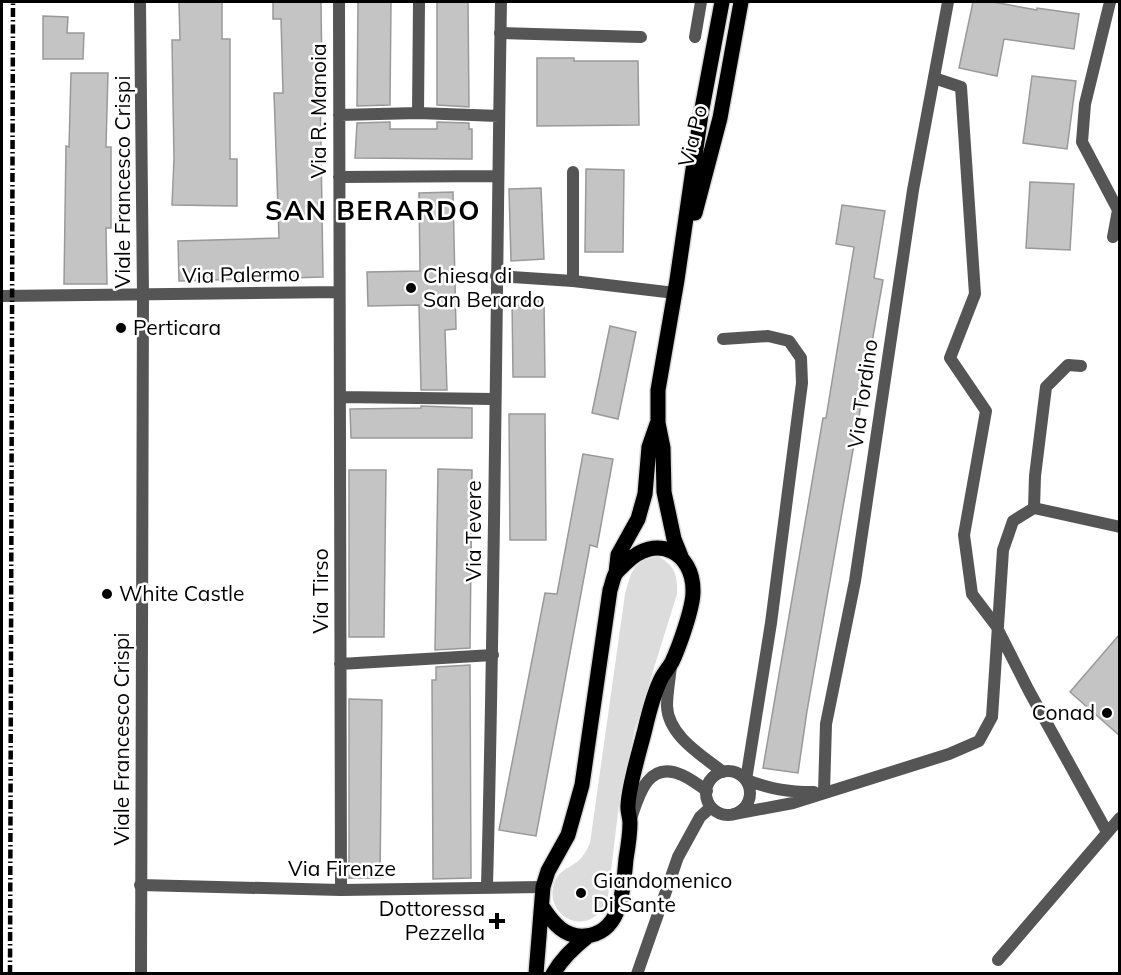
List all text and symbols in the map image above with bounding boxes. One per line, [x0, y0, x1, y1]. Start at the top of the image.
street label: Via R. Manoia [305, 43, 331, 179]
street label: Viale Francesco Crispi [109, 76, 135, 288]
street label: Via Po [672, 102, 712, 169]
district label: SAN BERARDO [265, 193, 481, 227]
street label: Via Palermo [182, 260, 300, 288]
place label: Chiesa di San Berardo [423, 262, 544, 312]
marker: Chiesa di San Berardo [404, 281, 418, 295]
place label: Perticara [133, 314, 221, 340]
marker: Perticara [114, 321, 128, 335]
street label: Via Tordino [841, 337, 883, 450]
street label: Via Tevere [460, 480, 486, 582]
street label: Via Tirso [307, 548, 333, 634]
place label: White Castle [119, 580, 245, 606]
marker: White Castle [100, 587, 114, 601]
street label: Viale Francesco Crispi [108, 633, 134, 845]
place label: Conad [1032, 699, 1095, 725]
marker: Conad [1100, 706, 1114, 720]
street label: Via Firenze [288, 855, 396, 881]
place label: Giandomenico Di Sante [593, 867, 732, 917]
marker: Giandomenico Di Sante [574, 886, 588, 900]
place label: Dottoressa Pezzella [379, 895, 485, 945]
marker: Dottoressa Pezzella [490, 914, 504, 928]

